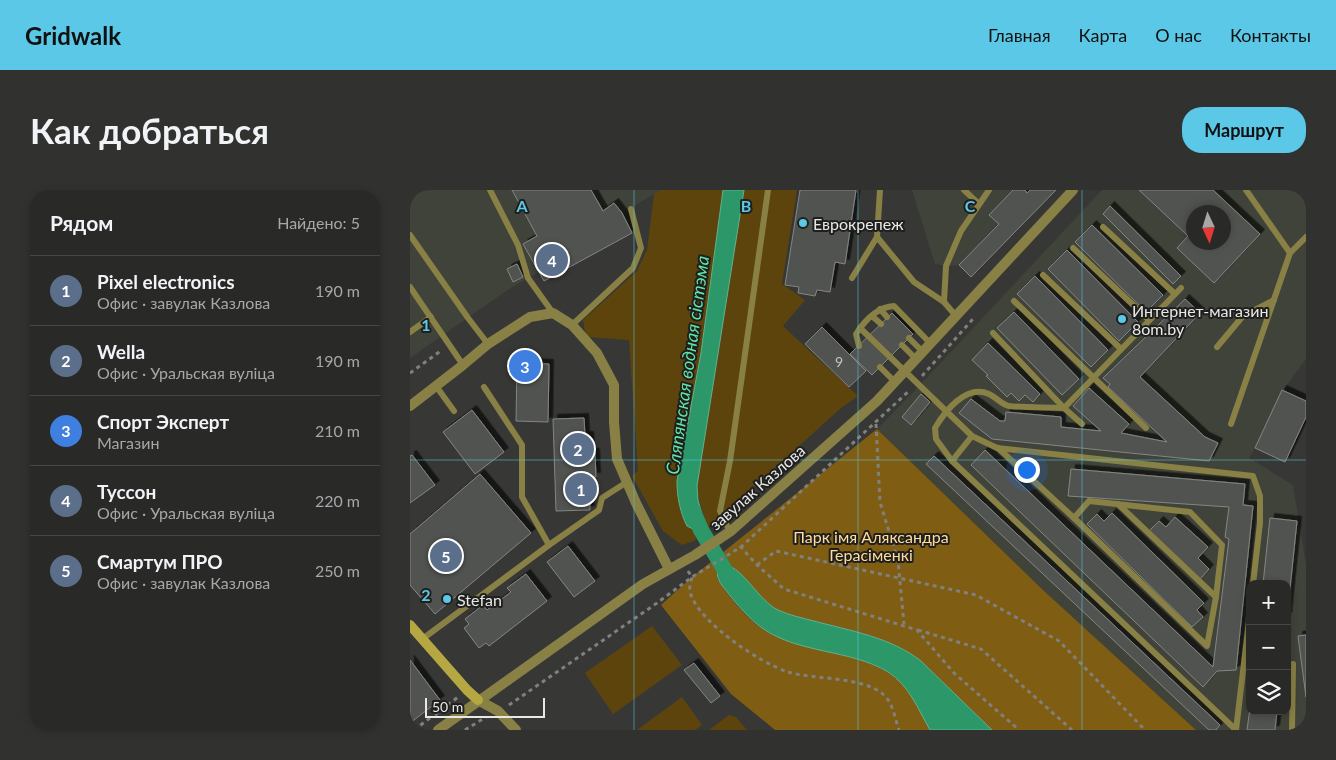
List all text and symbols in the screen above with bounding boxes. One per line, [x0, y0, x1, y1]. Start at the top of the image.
text: Gridwalk [25, 21, 121, 50]
text: Главная [988, 24, 1051, 46]
text: Карта [1079, 24, 1127, 46]
text: О нас [1155, 24, 1202, 46]
text: Контакты [1230, 24, 1311, 46]
button: Маршрут [1182, 107, 1306, 153]
text: Как добраться [30, 109, 269, 151]
text: A [515, 196, 528, 215]
text: B [741, 196, 751, 215]
text: C [965, 196, 976, 215]
north arrow [1186, 205, 1231, 250]
text: Рядом [50, 210, 113, 235]
text: Найдено: 5 [277, 213, 360, 232]
place label: Еврокрепеж [813, 214, 904, 233]
marker: Еврокрепеж [797, 217, 809, 229]
pin: 4 [536, 241, 568, 279]
water label: Сляпянская водная сістэма [661, 254, 713, 476]
text: Pixel electronics [97, 270, 235, 293]
text: 1 [61, 281, 71, 300]
text: 190 m [315, 281, 360, 300]
text: Офис · завулак Казлова [97, 293, 270, 312]
place label: Интернет-магазин 8om.by [1132, 301, 1268, 338]
marker: Интернет-магазин 8om.by [1116, 313, 1128, 325]
text: 1 [421, 315, 431, 334]
text: Wella [97, 340, 145, 363]
pin: 3 [509, 347, 541, 385]
text: 2 [61, 351, 71, 370]
text: 190 m [315, 351, 360, 370]
house number: 9 [835, 353, 843, 370]
text: Офис · Уральская вуліца [97, 363, 275, 382]
text: Спорт Эксперт [97, 410, 229, 433]
text: 3 [61, 421, 71, 440]
text: 210 m [315, 421, 360, 440]
pin: 2 [562, 430, 594, 468]
text: Магазин [97, 433, 159, 452]
street label: завулак Казлова [705, 440, 809, 534]
your location [1014, 457, 1040, 483]
pin: 1 [565, 470, 597, 508]
text: Туссон [97, 480, 156, 503]
text: 4 [61, 491, 71, 510]
text: 220 m [315, 491, 360, 510]
text: Офис · Уральская вуліца [97, 503, 275, 522]
park label: Парк імя Аляксандра Герасіменкі [793, 527, 949, 564]
pin: 5 [430, 537, 462, 575]
text: Смартум ПРО [97, 550, 223, 573]
text: 5 [61, 561, 71, 580]
text: 250 m [315, 561, 360, 580]
text: Офис · завулак Казлова [97, 573, 270, 592]
map controls [1246, 580, 1291, 715]
button: + [1246, 580, 1291, 625]
text: 2 [421, 585, 431, 604]
place label: Stefan [457, 590, 502, 609]
marker: Stefan [441, 593, 453, 605]
button: − [1246, 625, 1291, 670]
button: layers [1246, 670, 1291, 715]
scale bar [425, 695, 545, 718]
text: 50 m [432, 698, 463, 715]

